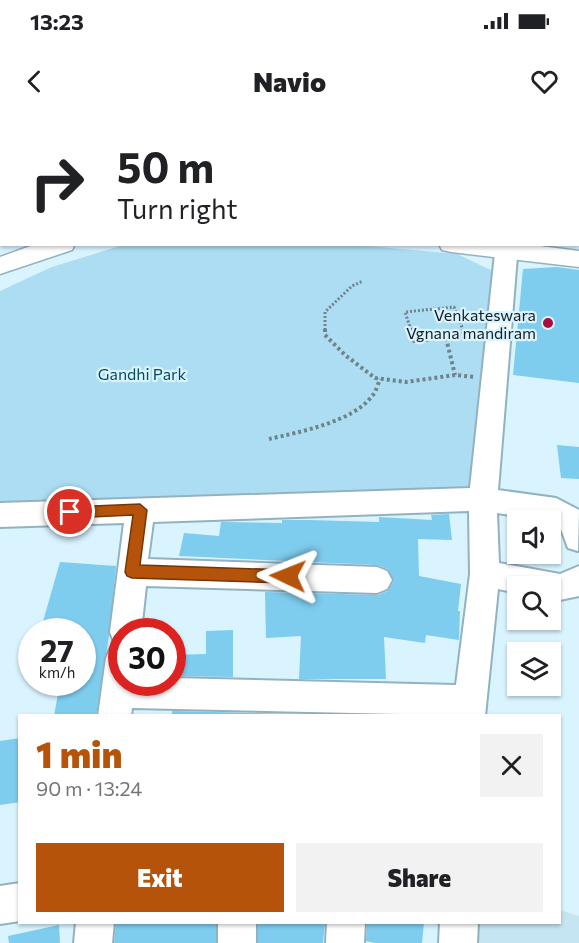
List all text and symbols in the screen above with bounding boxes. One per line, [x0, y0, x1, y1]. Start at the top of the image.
text: 13:23 [30, 8, 84, 35]
icon: back [18, 65, 51, 98]
text: Navio [253, 65, 326, 98]
icon: heart [528, 65, 561, 98]
text: 50 m [117, 140, 214, 192]
icon: right [18, 144, 96, 222]
text: Turn right [117, 192, 237, 225]
place label: Venkateswara Vgnana mandiram [406, 305, 536, 342]
marker: Venkateswara Vgnana mandiram [541, 316, 555, 330]
park label: Gandhi Park [98, 364, 186, 383]
pin [44, 486, 95, 537]
icon: arrive [53, 495, 86, 528]
map controls [507, 510, 561, 696]
button: sound [507, 510, 561, 564]
position arrow [256, 544, 320, 608]
button: search [507, 576, 561, 630]
speed limit sign: 30 [108, 618, 186, 696]
text: 27 [40, 631, 74, 668]
button: layers [507, 642, 561, 696]
text: km/h [39, 663, 75, 681]
text: 1 min [36, 731, 122, 775]
button: close [480, 734, 543, 797]
text: 90 m · 13:24 [36, 776, 142, 800]
button: Exit [36, 843, 284, 912]
button: Share [296, 843, 543, 912]

